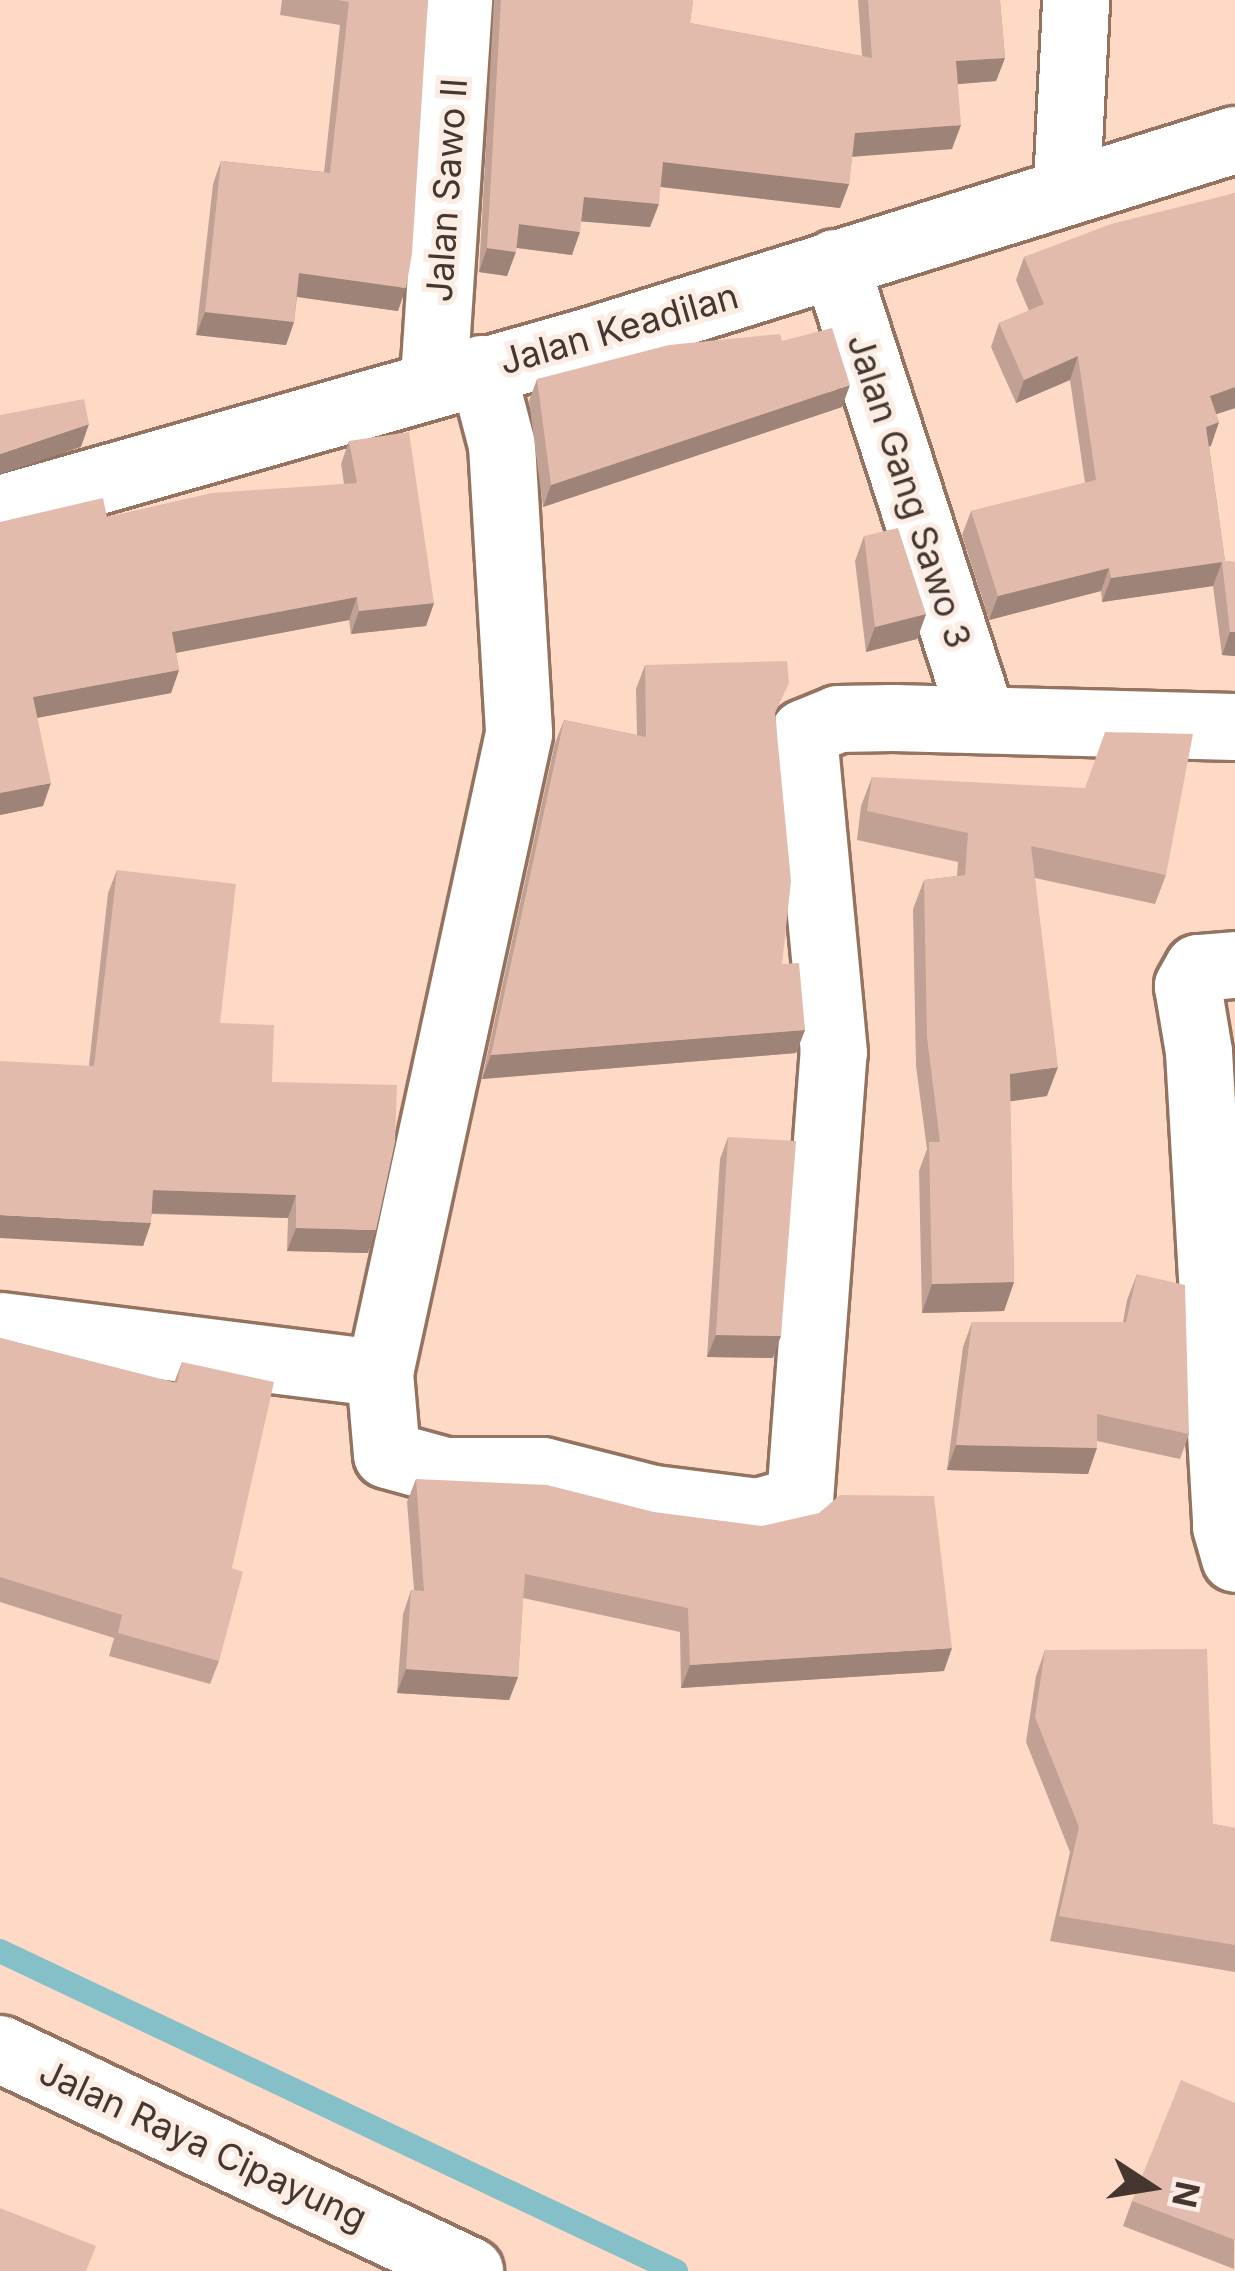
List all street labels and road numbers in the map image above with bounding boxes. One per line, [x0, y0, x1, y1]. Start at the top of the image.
street label: Jalan Sawo II [418, 77, 476, 303]
street label: Jalan Keadilan [495, 274, 743, 384]
street label: Jalan Gang Sawo 3 [838, 328, 980, 654]
street label: Jalan Raya Cipayung [32, 2050, 374, 2240]

